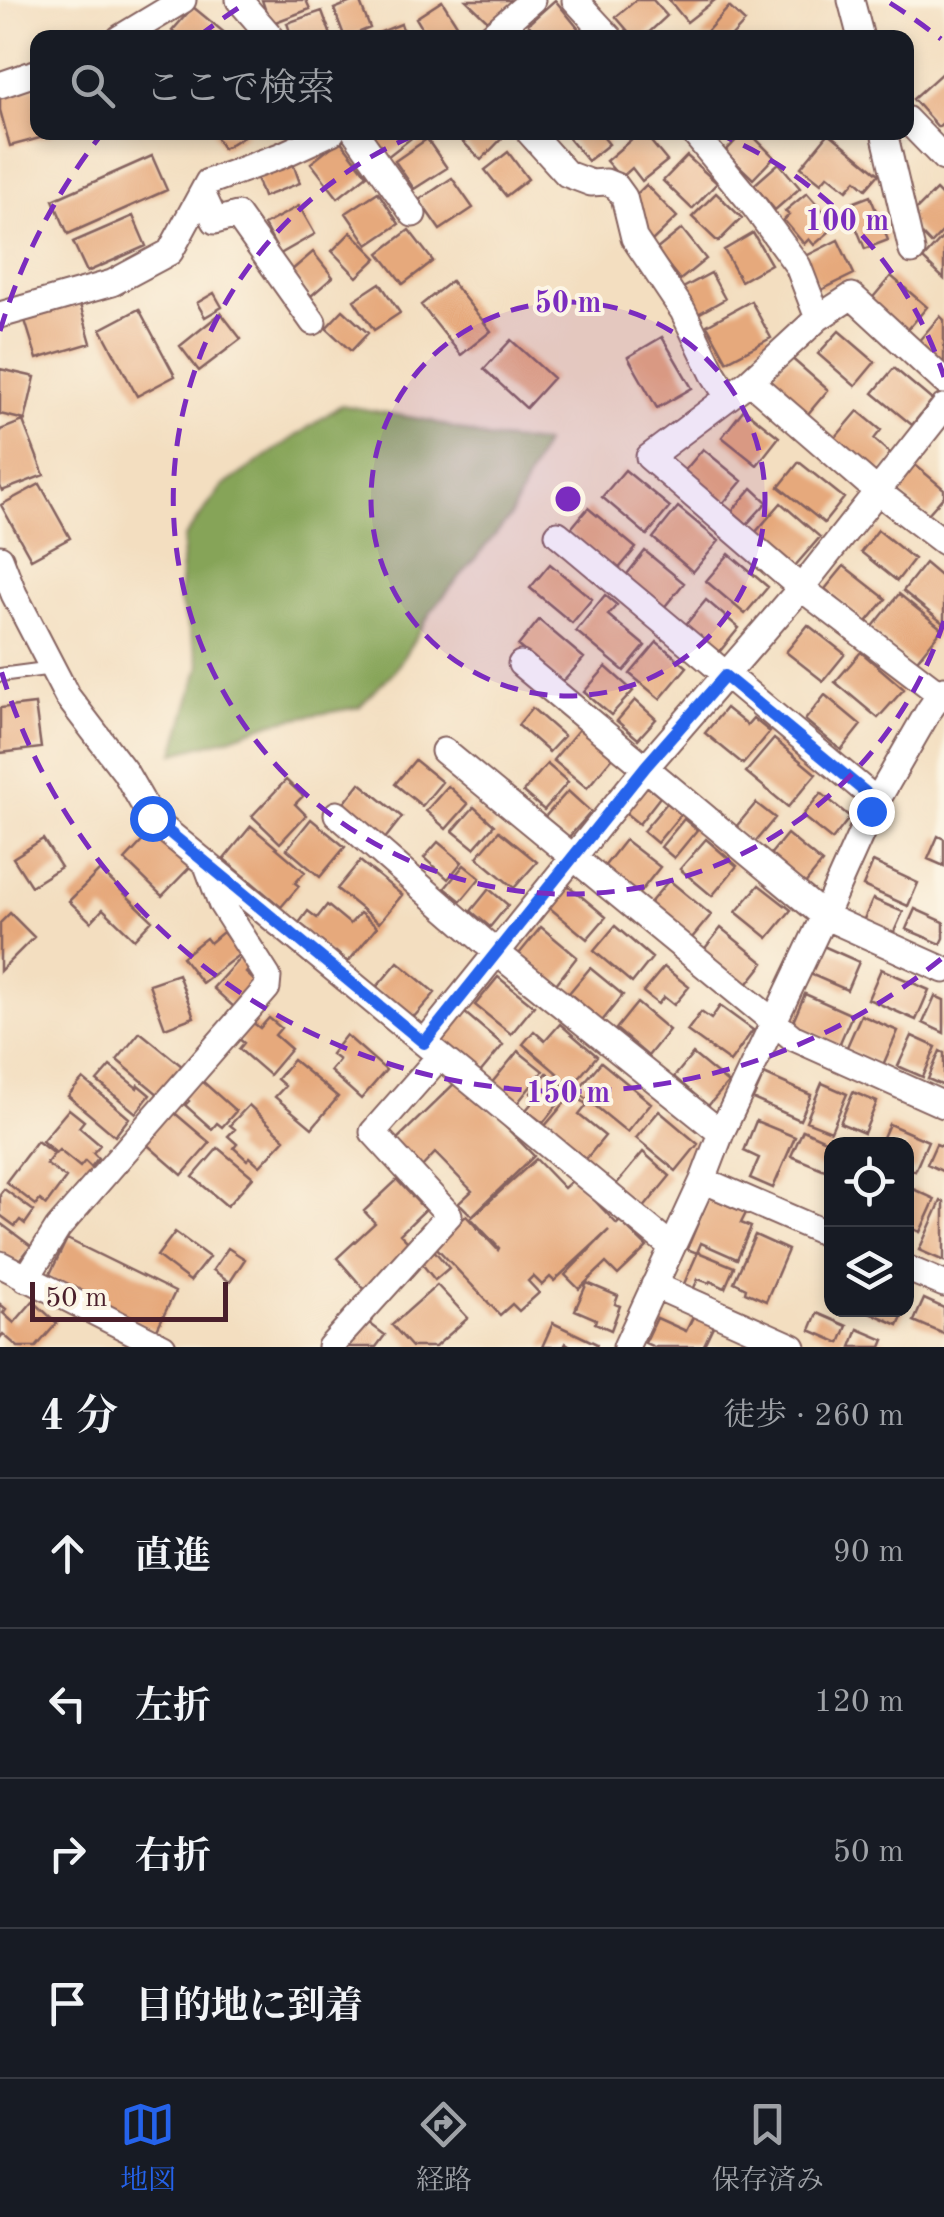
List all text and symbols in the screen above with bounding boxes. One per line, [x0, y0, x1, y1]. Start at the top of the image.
search box [30, 30, 914, 140]
icon: search [65, 58, 120, 113]
text: ここで検索 [145, 71, 335, 109]
text: 100 m [805, 207, 889, 237]
text: 50 m [534, 289, 602, 319]
centre of rings [550, 481, 586, 517]
route end [849, 789, 895, 835]
route start [130, 796, 176, 842]
text: 150 m [526, 1079, 610, 1109]
map controls [824, 1137, 914, 1317]
button: locate [824, 1137, 914, 1227]
button: layers [824, 1227, 914, 1317]
scale bar [30, 1277, 228, 1322]
text: 50 m [45, 1285, 108, 1313]
text: 4 分 [40, 1397, 118, 1439]
text: 徒歩 · 260 m [723, 1401, 904, 1433]
icon: ahead [40, 1526, 95, 1581]
text: 90 m [833, 1537, 904, 1569]
text: 直進 [135, 1539, 211, 1577]
icon: left [40, 1676, 95, 1731]
text: 120 m [814, 1687, 904, 1719]
text: 左折 [135, 1689, 211, 1727]
icon: right [40, 1826, 95, 1881]
text: 50 m [833, 1837, 904, 1869]
text: 右折 [135, 1839, 211, 1877]
icon: arrive [40, 1976, 95, 2031]
text: 目的地に到着 [135, 1989, 363, 2027]
tab: 地図 [120, 2097, 176, 2200]
tab: 経路 [416, 2097, 472, 2200]
tab: 保存済み [712, 2097, 824, 2200]

